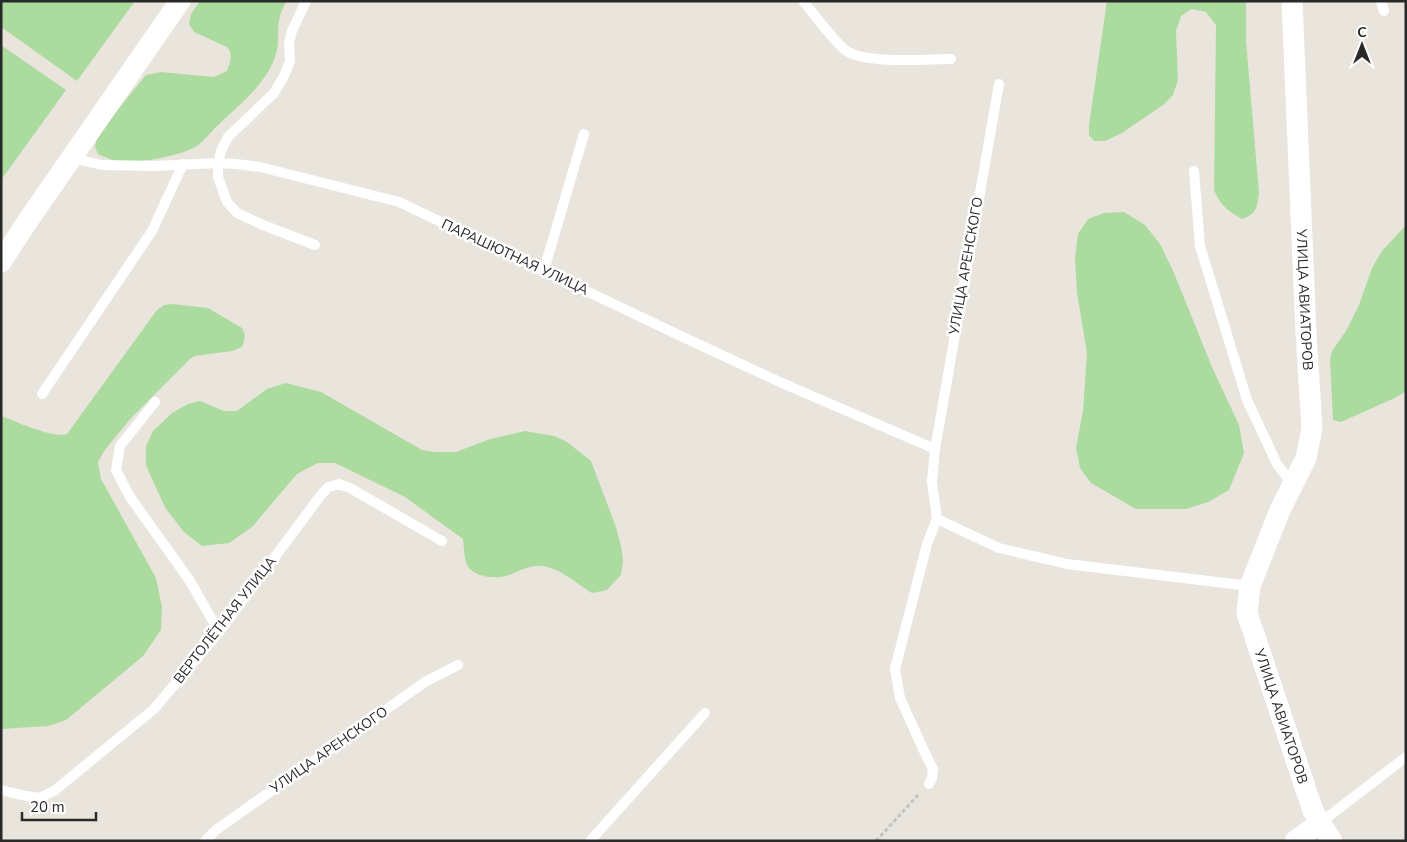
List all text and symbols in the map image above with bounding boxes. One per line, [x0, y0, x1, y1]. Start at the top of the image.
north arrow [1337, 20, 1387, 70]
text: С [1357, 23, 1367, 42]
street label: УЛИЦА АРЕНСКОГО [944, 196, 987, 337]
street label: ПАРАШЮТНАЯ УЛИЦА [438, 214, 592, 300]
street label: УЛИЦА АВИАТОРОВ [1292, 228, 1318, 371]
street label: ВЕРТОЛЁТНАЯ УЛИЦА [169, 553, 281, 687]
street label: УЛИЦА АВИАТОРОВ [1250, 645, 1313, 786]
street label: УЛИЦА АРЕНСКОГО [266, 702, 392, 798]
scale bar [22, 790, 96, 822]
text: 20 m [30, 797, 65, 817]

